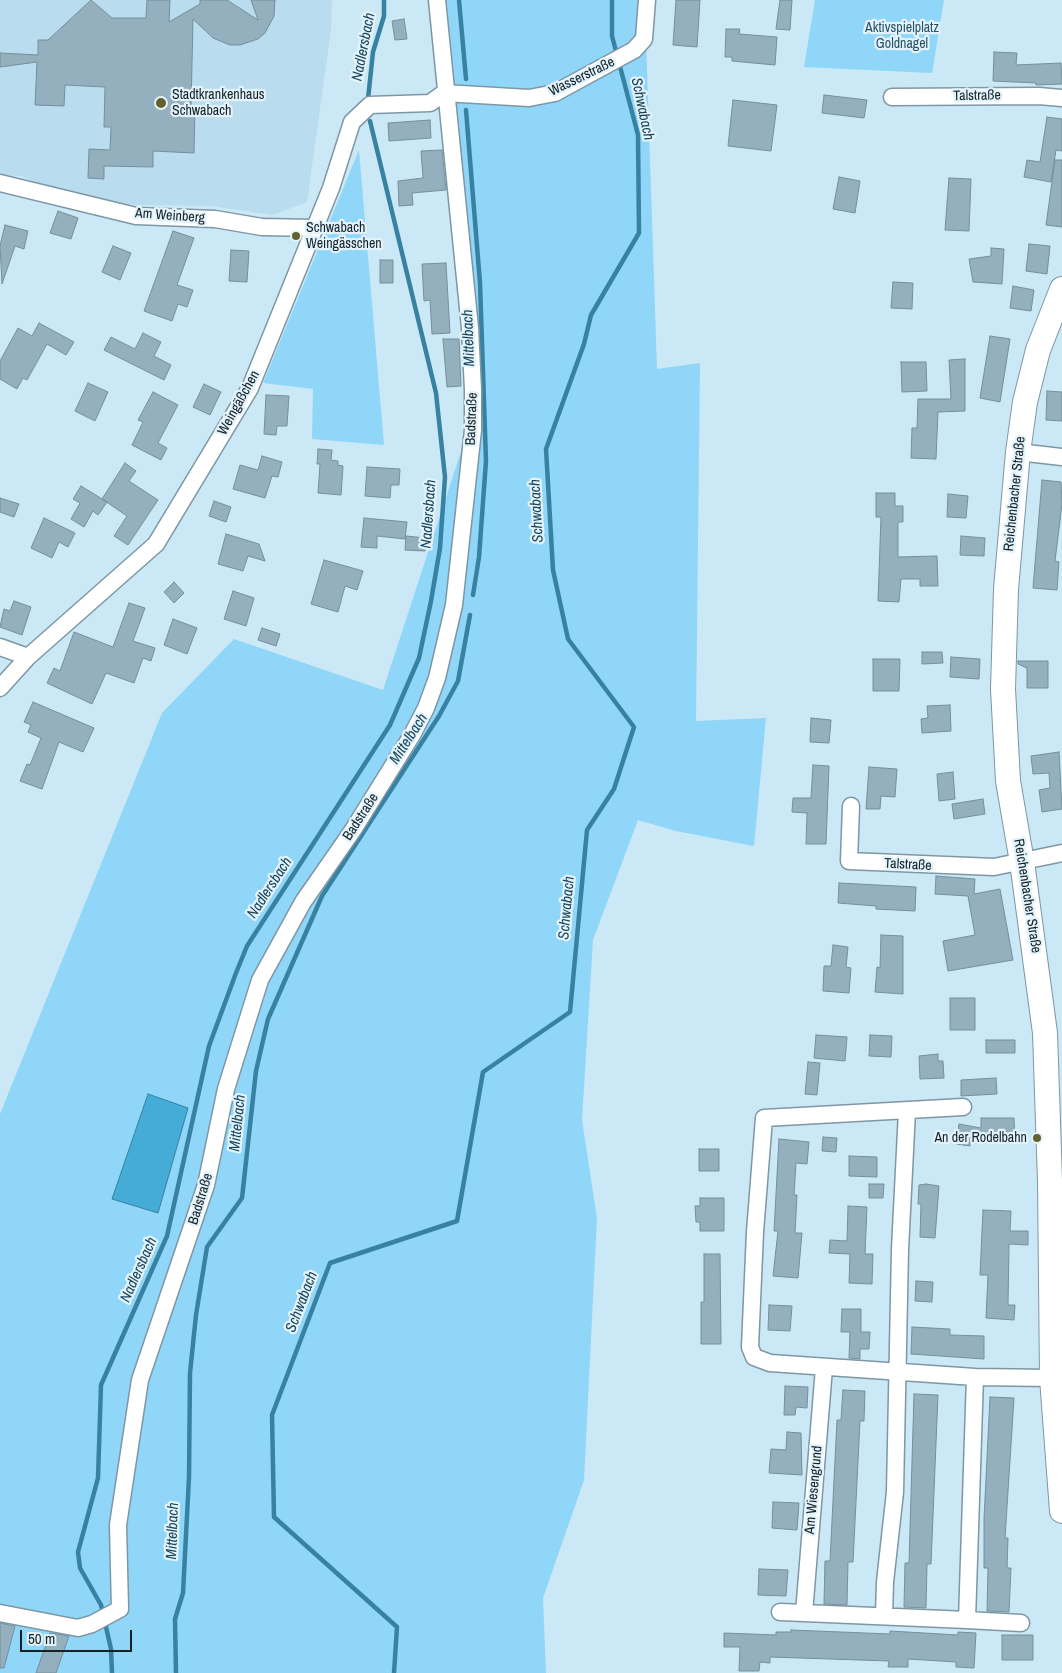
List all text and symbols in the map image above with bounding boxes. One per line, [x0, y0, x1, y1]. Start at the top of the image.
water label: Nadlersbach [349, 11, 379, 83]
park label: Aktivspielplatz Goldnagel [865, 20, 939, 52]
street label: Wasserstraße [546, 54, 618, 100]
water label: Schwabach [627, 76, 657, 142]
place label: Stadtkrankenhaus Schwabach [172, 87, 265, 120]
street label: Talstraße [953, 87, 1001, 105]
marker: Stadtkrankenhaus Schwabach [154, 96, 168, 110]
street label: Am Weinberg [135, 205, 205, 227]
place label: Schwabach Weingässchen [306, 220, 382, 252]
marker: Schwabach Weingässchen [290, 230, 302, 242]
water label: Mittelbach [459, 309, 479, 367]
street label: Weingäßchen [214, 368, 264, 438]
street label: Badstraße [463, 392, 481, 446]
street label: Reichenbacher Straße [1001, 436, 1029, 552]
water label: Nadlersbach [418, 479, 440, 549]
water label: Schwabach [526, 479, 548, 543]
water label: Mittelbach [386, 710, 432, 768]
street label: Badstraße [340, 790, 382, 844]
street label: Reichenbacher Straße [1010, 838, 1044, 954]
water label: Nadlersbach [244, 854, 296, 922]
street label: Talstraße [884, 855, 932, 875]
water label: Schwabach [555, 876, 579, 940]
water label: Mittelbach [226, 1094, 250, 1152]
place label: An der Rodelbahn [934, 1130, 1027, 1146]
marker: An der Rodelbahn [1031, 1132, 1043, 1144]
street label: Badstraße [185, 1171, 217, 1227]
water label: Nadlersbach [117, 1235, 161, 1305]
water label: Schwabach [282, 1269, 322, 1335]
street label: Am Wiesengrund [802, 1445, 826, 1535]
water label: Mittelbach [163, 1502, 183, 1560]
scale bar [22, 1620, 135, 1652]
text: 50 m [28, 1628, 55, 1649]

